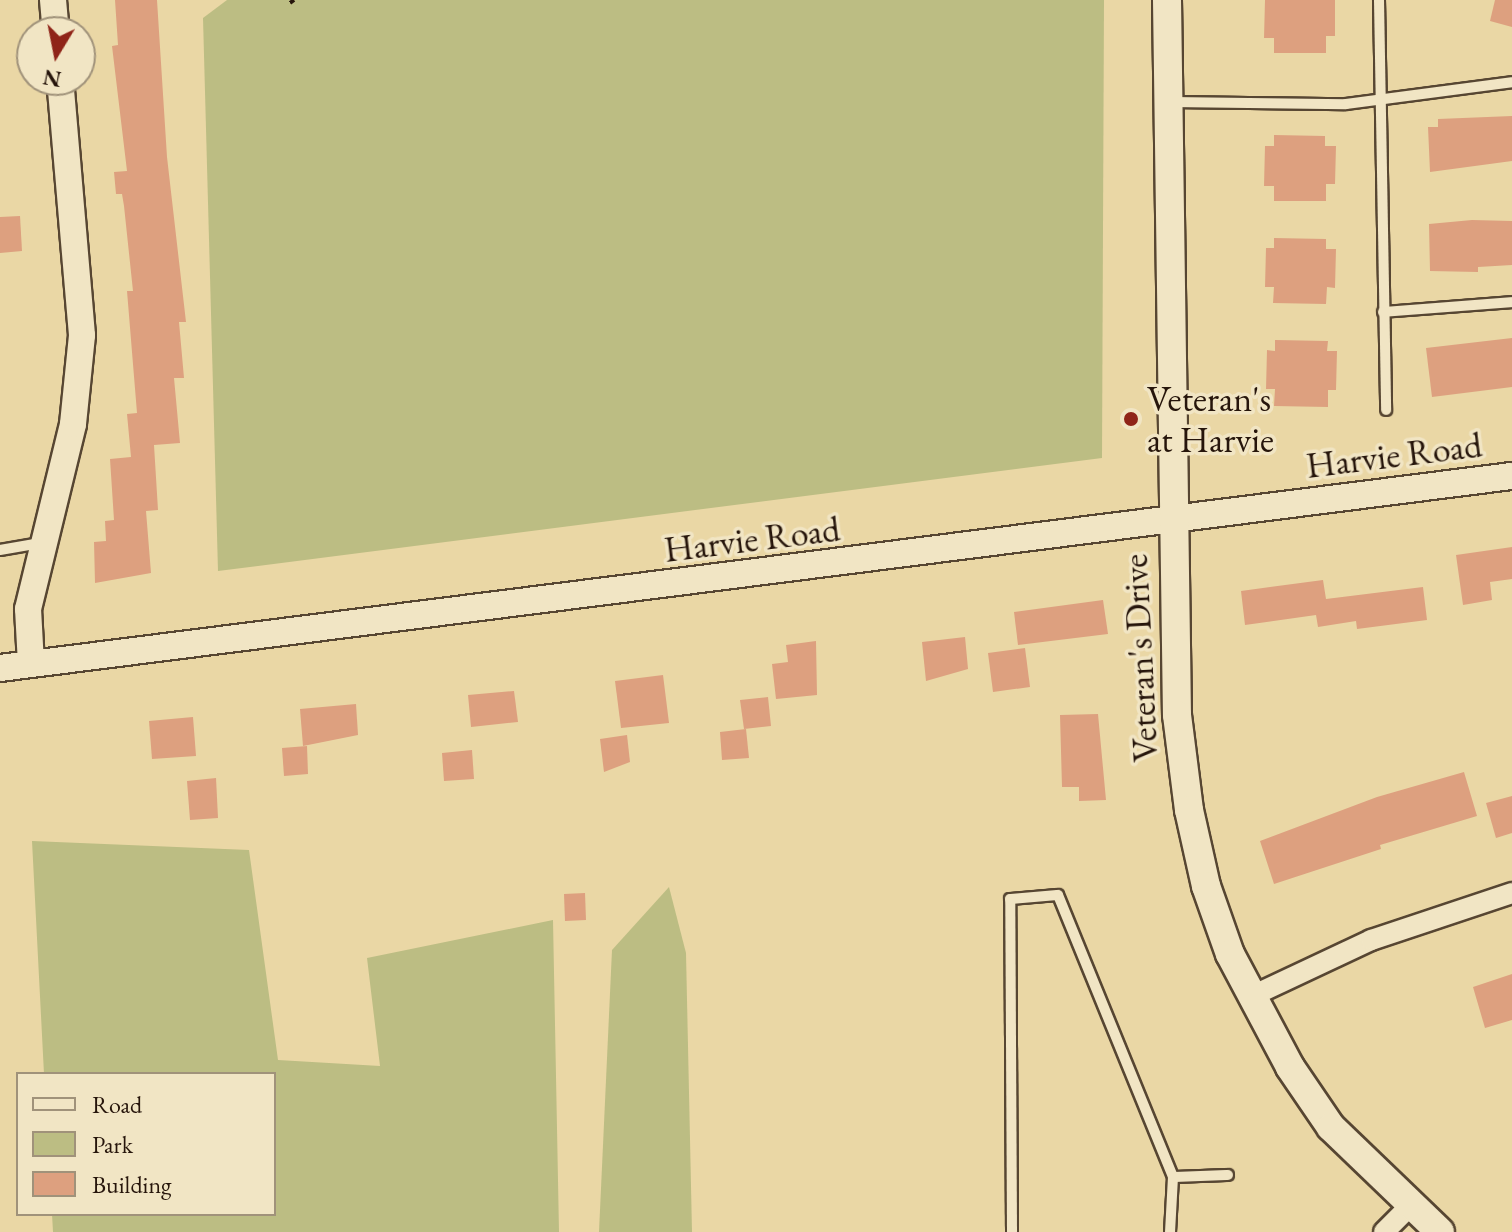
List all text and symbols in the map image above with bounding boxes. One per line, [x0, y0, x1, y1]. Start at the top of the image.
north arrow [16, 16, 96, 96]
text: N [41, 62, 63, 94]
place label: Veteran's at Harvie [1147, 376, 1274, 461]
marker: Veteran's at Harvie [1122, 410, 1140, 428]
street label: Harvie Road [1304, 423, 1484, 487]
street label: Harvie Road [662, 507, 842, 571]
street label: Veteran's Drive [1113, 553, 1167, 763]
legend [16, 1072, 276, 1216]
text: Road [92, 1089, 142, 1120]
text: Park [92, 1129, 133, 1160]
text: Building [92, 1169, 172, 1200]

